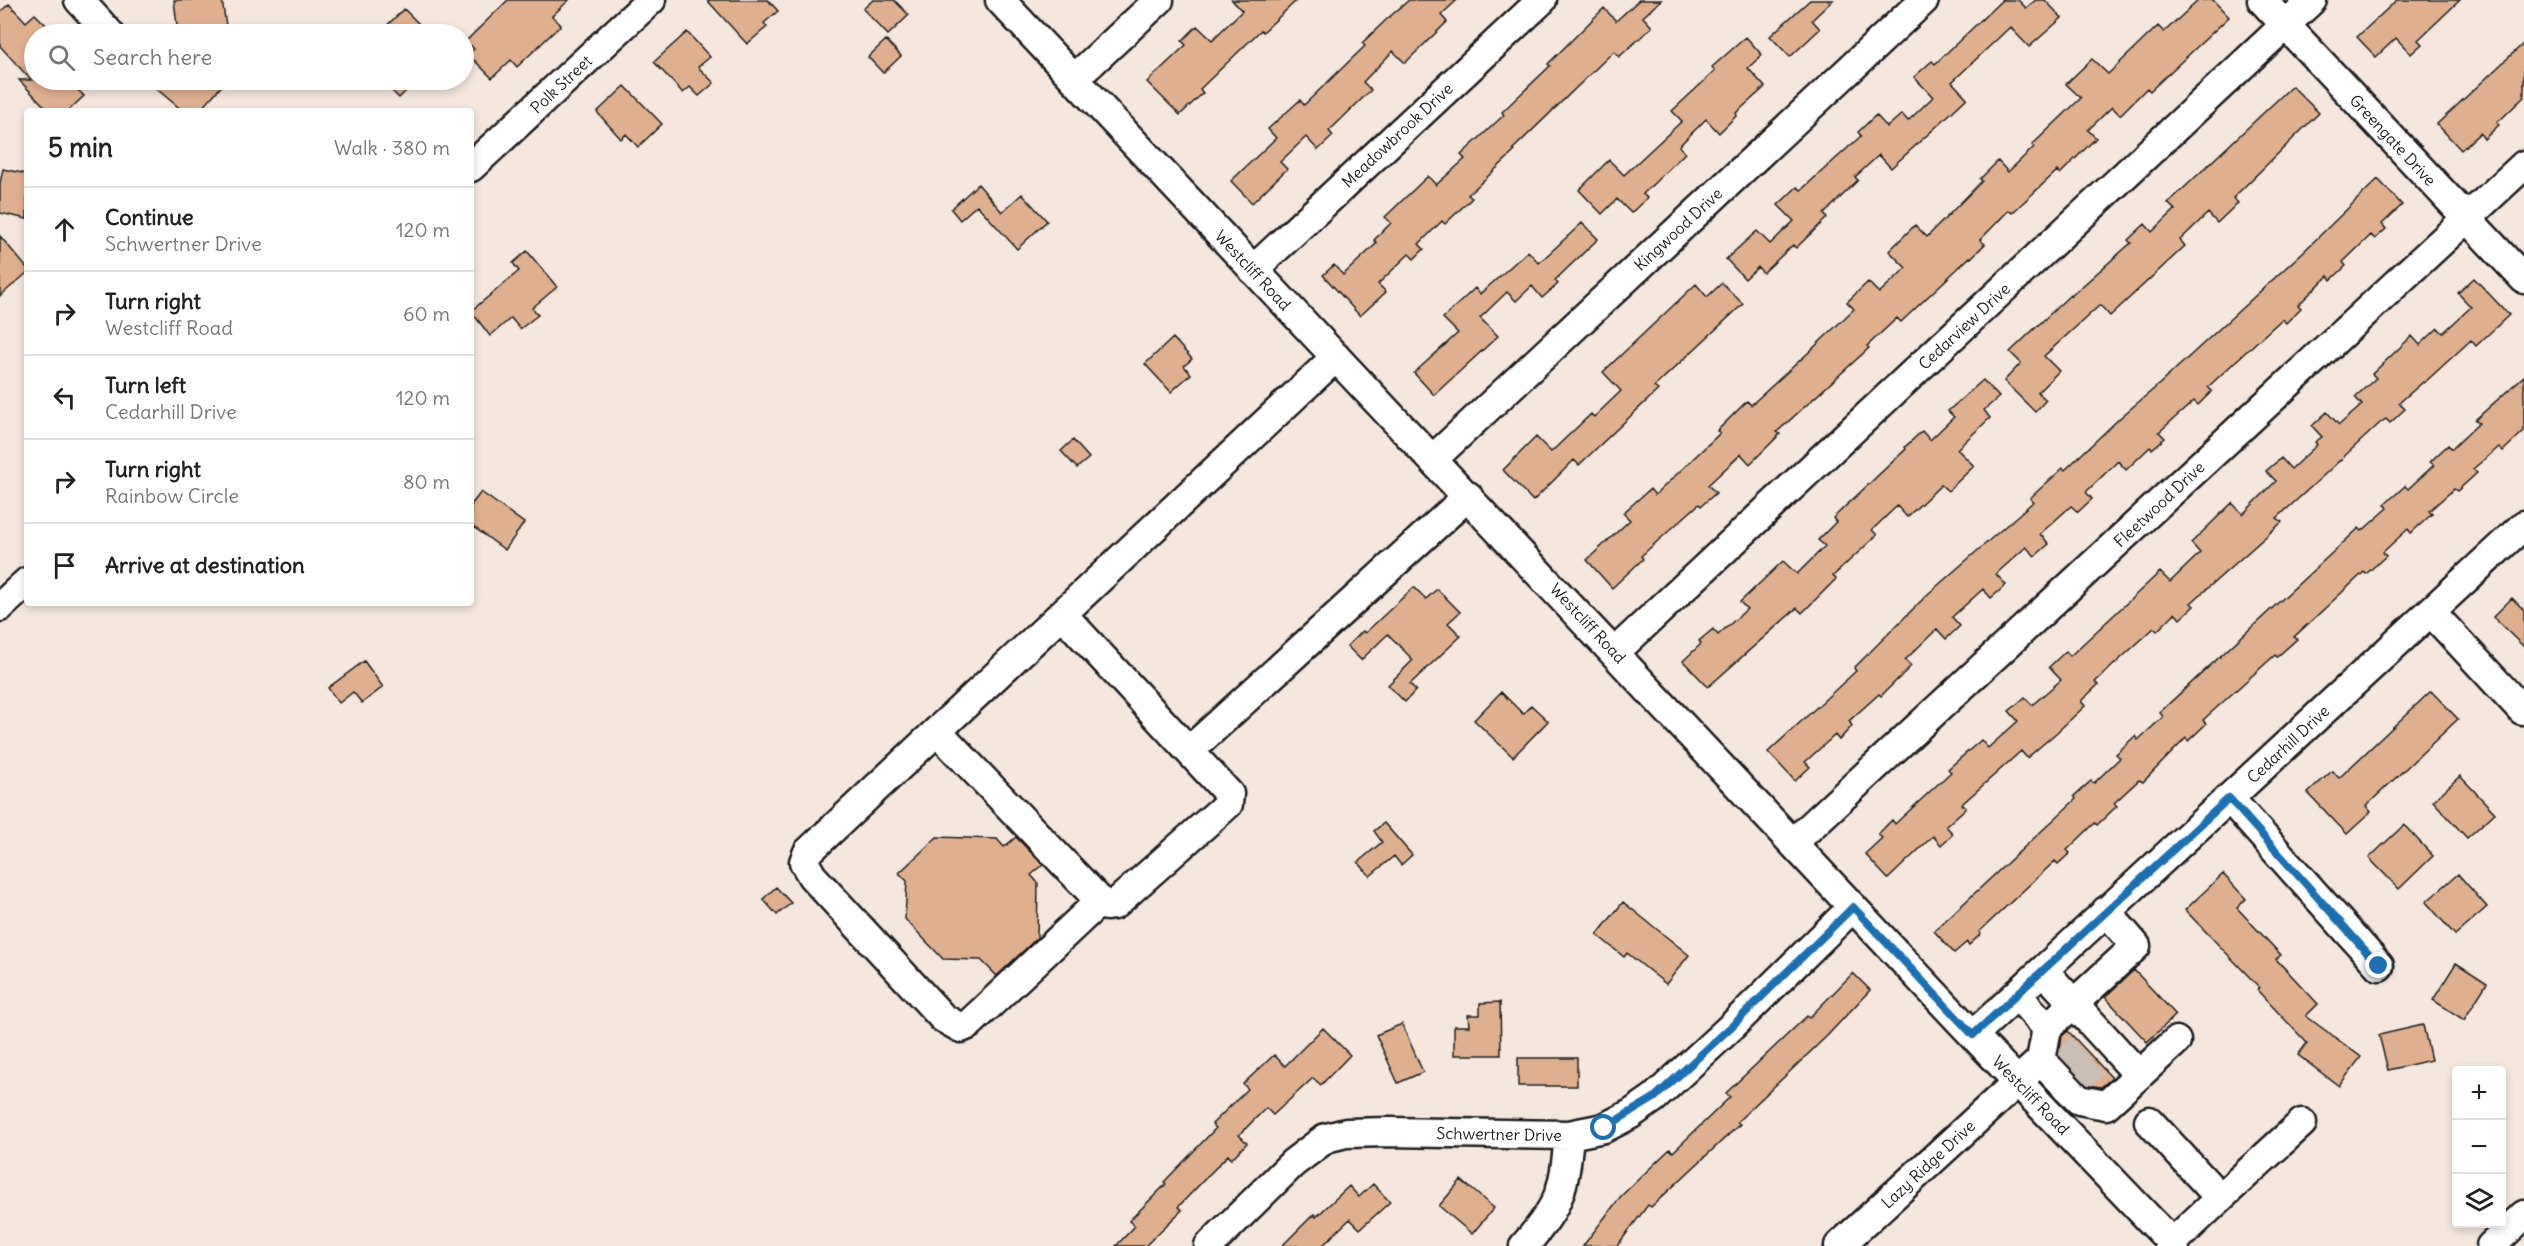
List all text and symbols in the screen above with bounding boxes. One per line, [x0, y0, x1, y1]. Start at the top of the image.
search box [24, 24, 474, 90]
icon: search [45, 41, 78, 74]
text: Search here [93, 43, 212, 71]
street label: Polk Street [526, 50, 596, 117]
street label: Meadowbrook Drive [1337, 78, 1457, 192]
street label: Greengate Drive [2346, 90, 2440, 190]
text: 5 min [48, 131, 113, 164]
text: Walk · 380 m [334, 135, 450, 160]
street label: Kingwood Drive [1630, 183, 1726, 275]
text: Continue [105, 203, 194, 231]
icon: ahead [48, 213, 81, 246]
text: 120 m [396, 217, 450, 242]
street label: Westcliff Road [1211, 226, 1295, 314]
text: Schwertner Drive [105, 231, 262, 256]
street label: Cedarview Drive [1914, 278, 2014, 374]
text: Turn right [105, 287, 201, 315]
icon: right [48, 297, 81, 330]
text: 60 m [403, 301, 450, 326]
text: Westcliff Road [105, 315, 233, 340]
text: Turn left [105, 371, 186, 399]
icon: left [48, 381, 81, 414]
text: 120 m [396, 385, 450, 410]
text: Cedarhill Drive [105, 399, 237, 424]
text: Turn right [105, 455, 201, 483]
street label: Fleetwood Drive [2109, 457, 2209, 551]
icon: right [48, 465, 81, 498]
text: 80 m [403, 469, 450, 494]
text: Rainbow Circle [105, 483, 239, 508]
icon: arrive [48, 549, 81, 582]
text: Arrive at destination [105, 551, 305, 579]
street label: Westcliff Road [1546, 579, 1630, 667]
street label: Cedarhill Drive [2243, 701, 2333, 787]
route end [2365, 952, 2391, 978]
street label: Westcliff Road [1988, 1051, 2074, 1139]
map controls [2452, 1066, 2506, 1228]
button: + [2452, 1066, 2506, 1120]
route start [1590, 1114, 1616, 1140]
street label: Lazy Ridge Drive [1877, 1116, 1979, 1212]
button: − [2452, 1120, 2506, 1174]
street label: Schwertner Drive [1436, 1123, 1562, 1145]
button: layers [2452, 1174, 2506, 1228]

